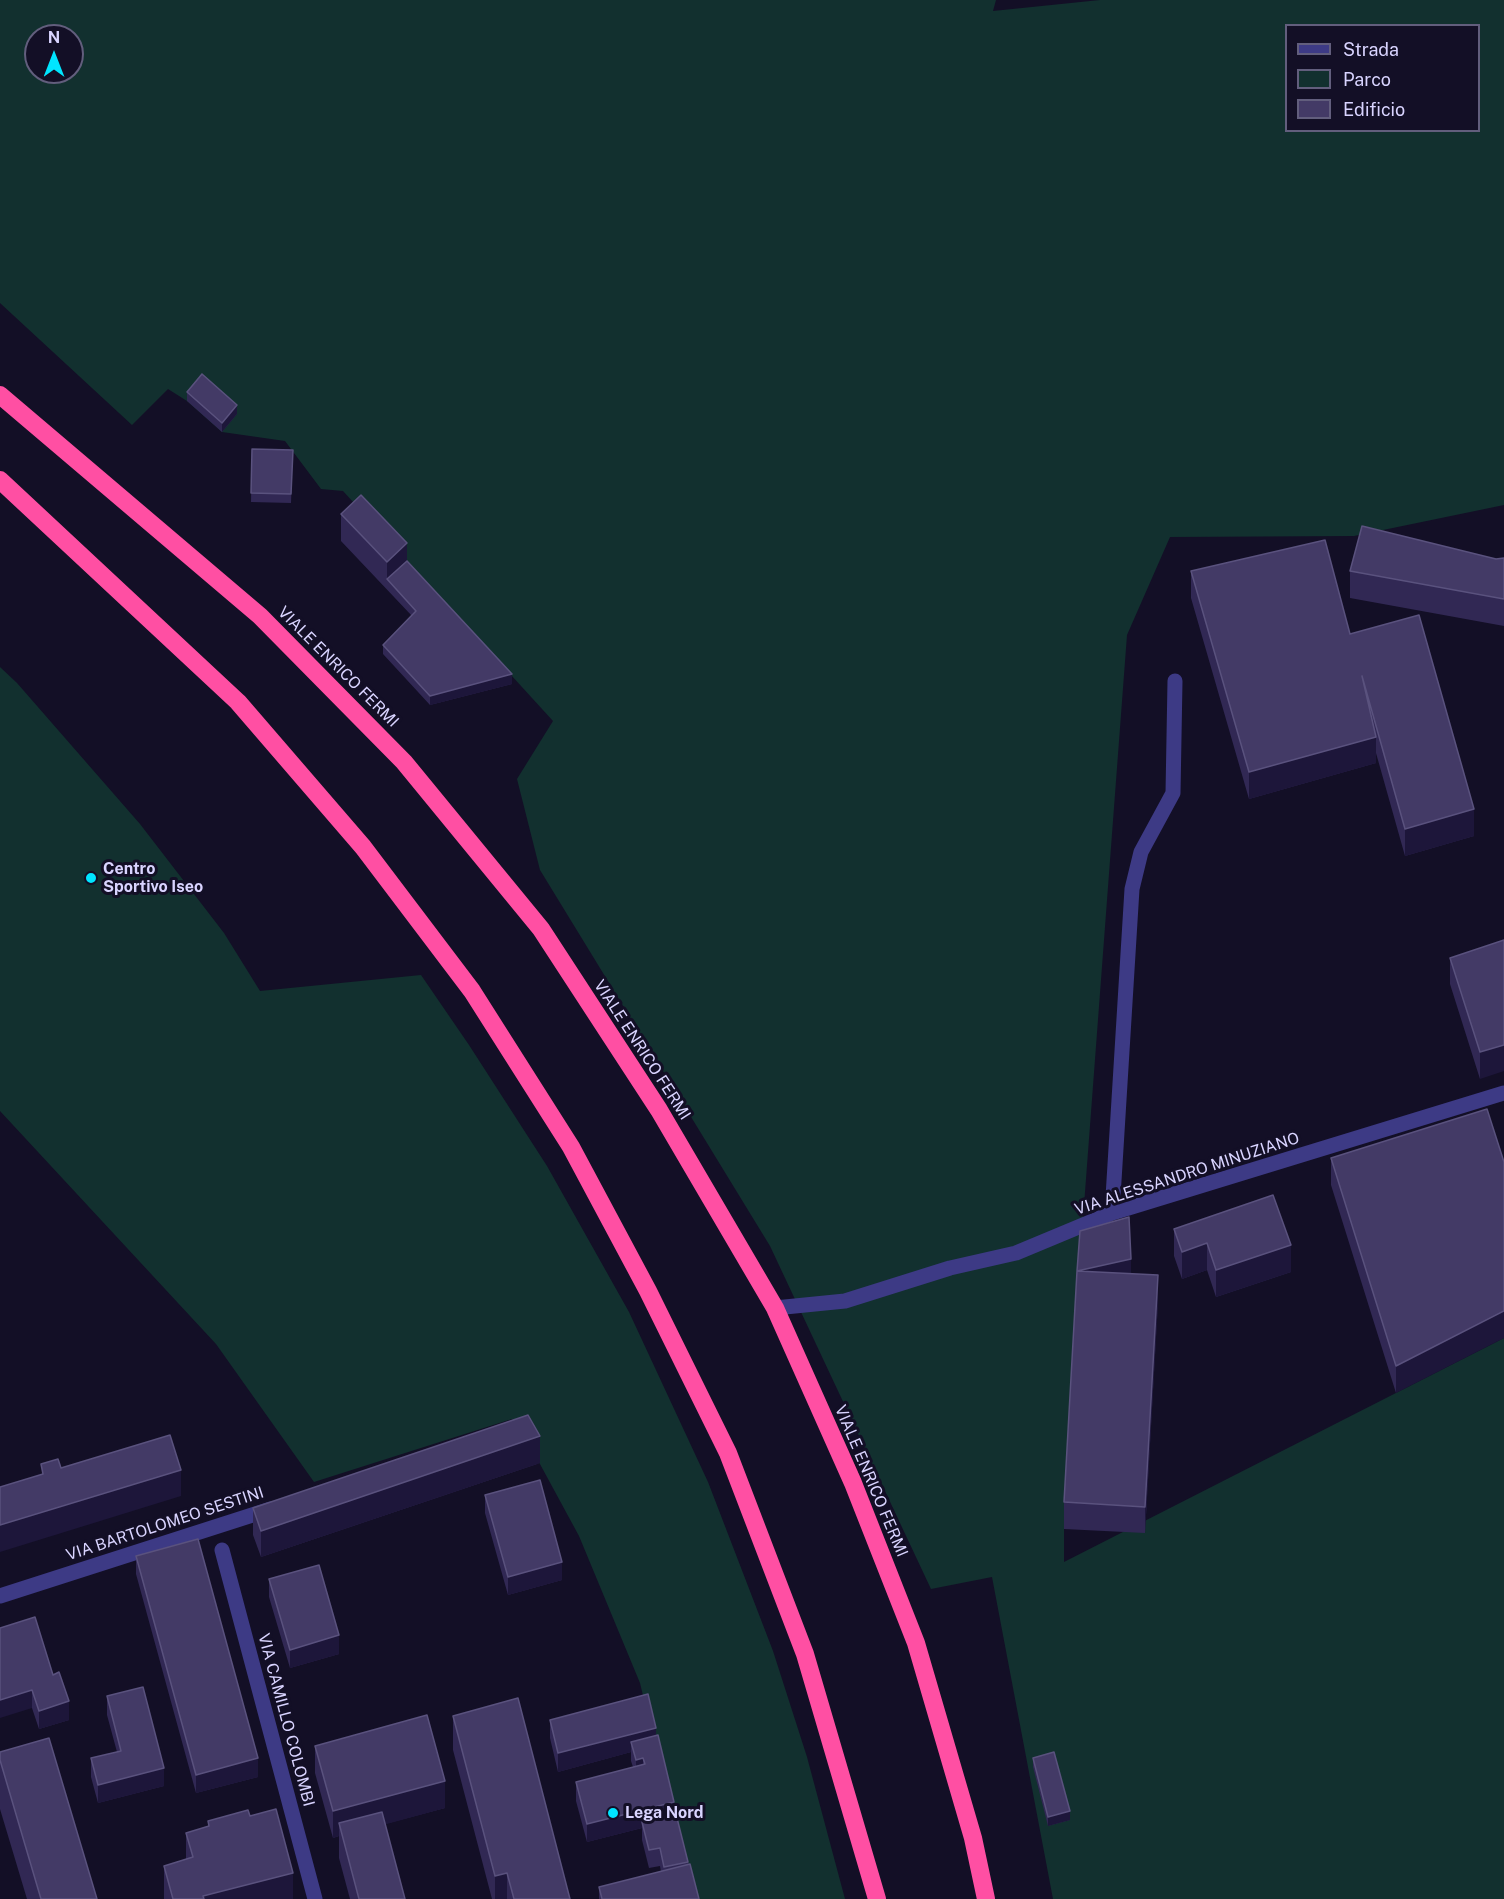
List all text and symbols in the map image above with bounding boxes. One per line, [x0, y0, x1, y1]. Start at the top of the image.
north arrow [24, 24, 84, 84]
legend [1285, 24, 1480, 132]
text: N [48, 28, 60, 47]
text: Strada [1343, 39, 1399, 60]
text: Parco [1343, 69, 1391, 90]
text: Edificio [1343, 99, 1405, 120]
street label: VIALE ENRICO FERMI [274, 603, 402, 731]
place label: Centro Sportivo Iseo [103, 859, 203, 897]
marker: Centro Sportivo Iseo [84, 871, 98, 885]
street label: VIALE ENRICO FERMI [590, 976, 694, 1124]
street label: VIA ALESSANDRO MINUZIANO [1072, 1129, 1302, 1219]
street label: VIALE ENRICO FERMI [830, 1402, 912, 1560]
street label: VIA BARTOLOMEO SESTINI [64, 1483, 266, 1565]
street label: VIA CAMILLO COLOMBI [254, 1631, 318, 1809]
place label: Lega Nord [625, 1803, 703, 1823]
marker: Lega Nord [606, 1806, 620, 1820]

